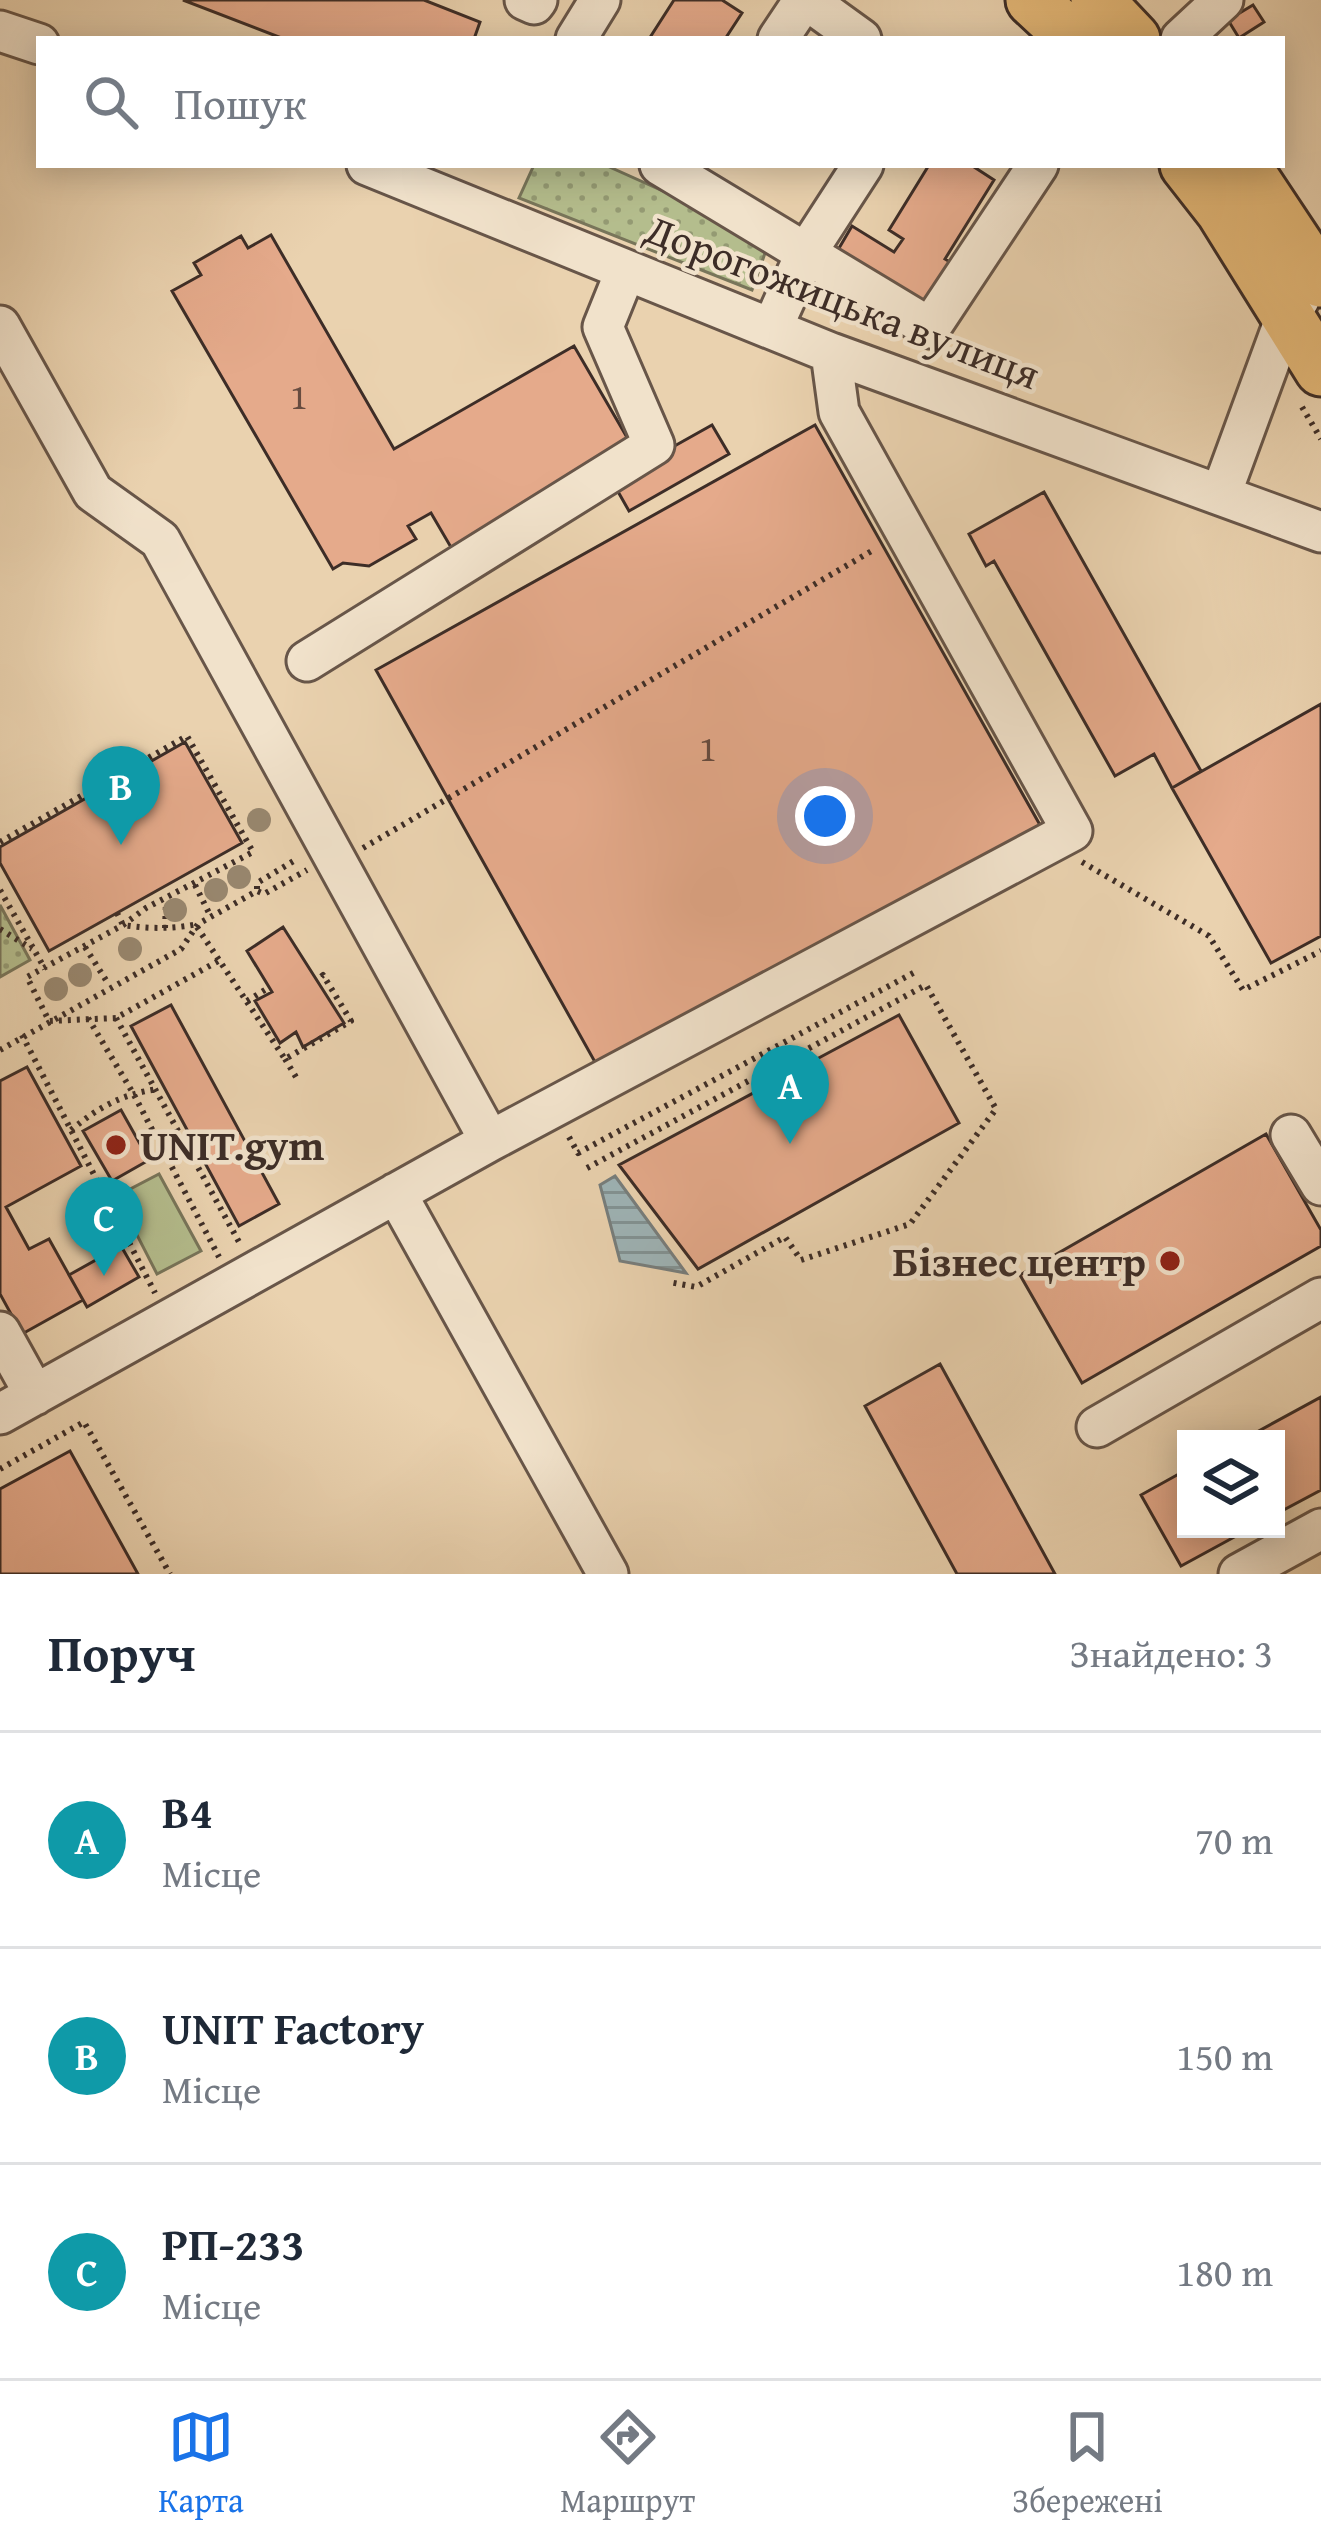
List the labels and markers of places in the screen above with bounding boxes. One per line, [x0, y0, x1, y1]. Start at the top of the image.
pin: B [82, 746, 160, 845]
pin: A [751, 1045, 829, 1144]
place label: UNIT.gym [140, 1114, 324, 1175]
marker: UNIT.gym [103, 1132, 129, 1158]
pin: C [65, 1177, 143, 1276]
place label: Бізнес центр [893, 1230, 1146, 1291]
marker: Бізнес центр [1157, 1248, 1183, 1274]

